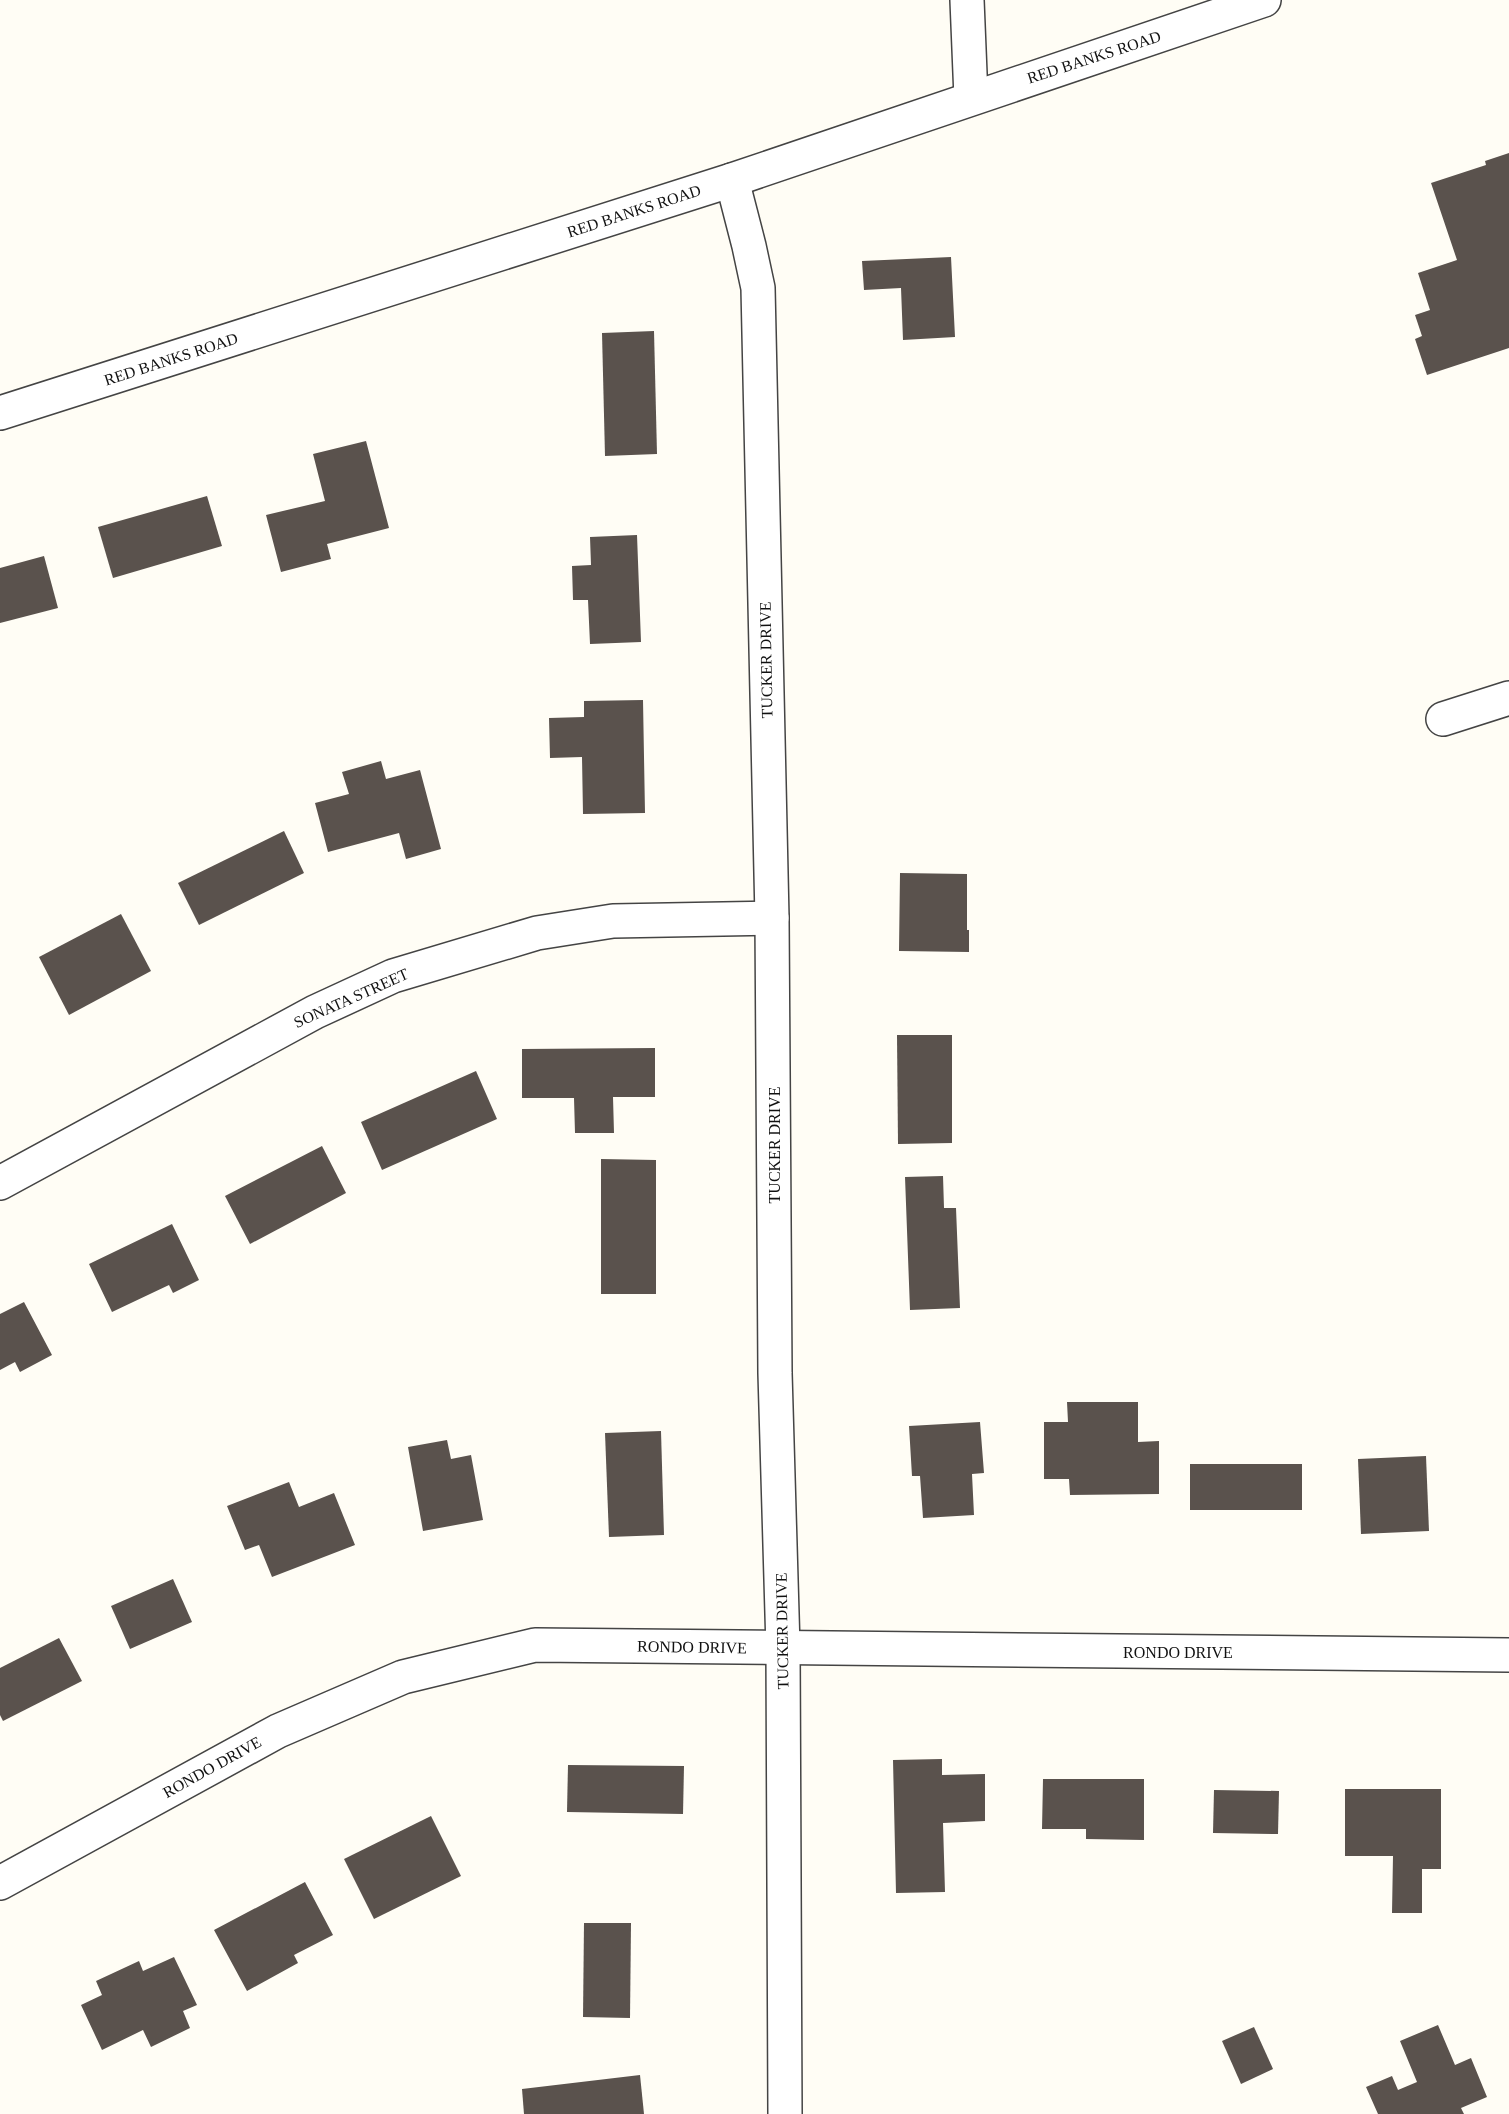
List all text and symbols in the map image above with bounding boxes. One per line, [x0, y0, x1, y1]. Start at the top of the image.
street label: RED BANKS ROAD [1025, 27, 1163, 87]
street label: RED BANKS ROAD [565, 181, 703, 241]
street label: RED BANKS ROAD [102, 329, 240, 389]
street label: TUCKER DRIVE [756, 601, 776, 719]
street label: SONATA STREET [291, 965, 411, 1031]
street label: TUCKER DRIVE [766, 1087, 783, 1203]
street label: TUCKER DRIVE [772, 1572, 792, 1690]
street label: RONDO DRIVE [637, 1638, 747, 1656]
street label: RONDO DRIVE [1123, 1644, 1233, 1661]
street label: RONDO DRIVE [160, 1733, 264, 1801]

